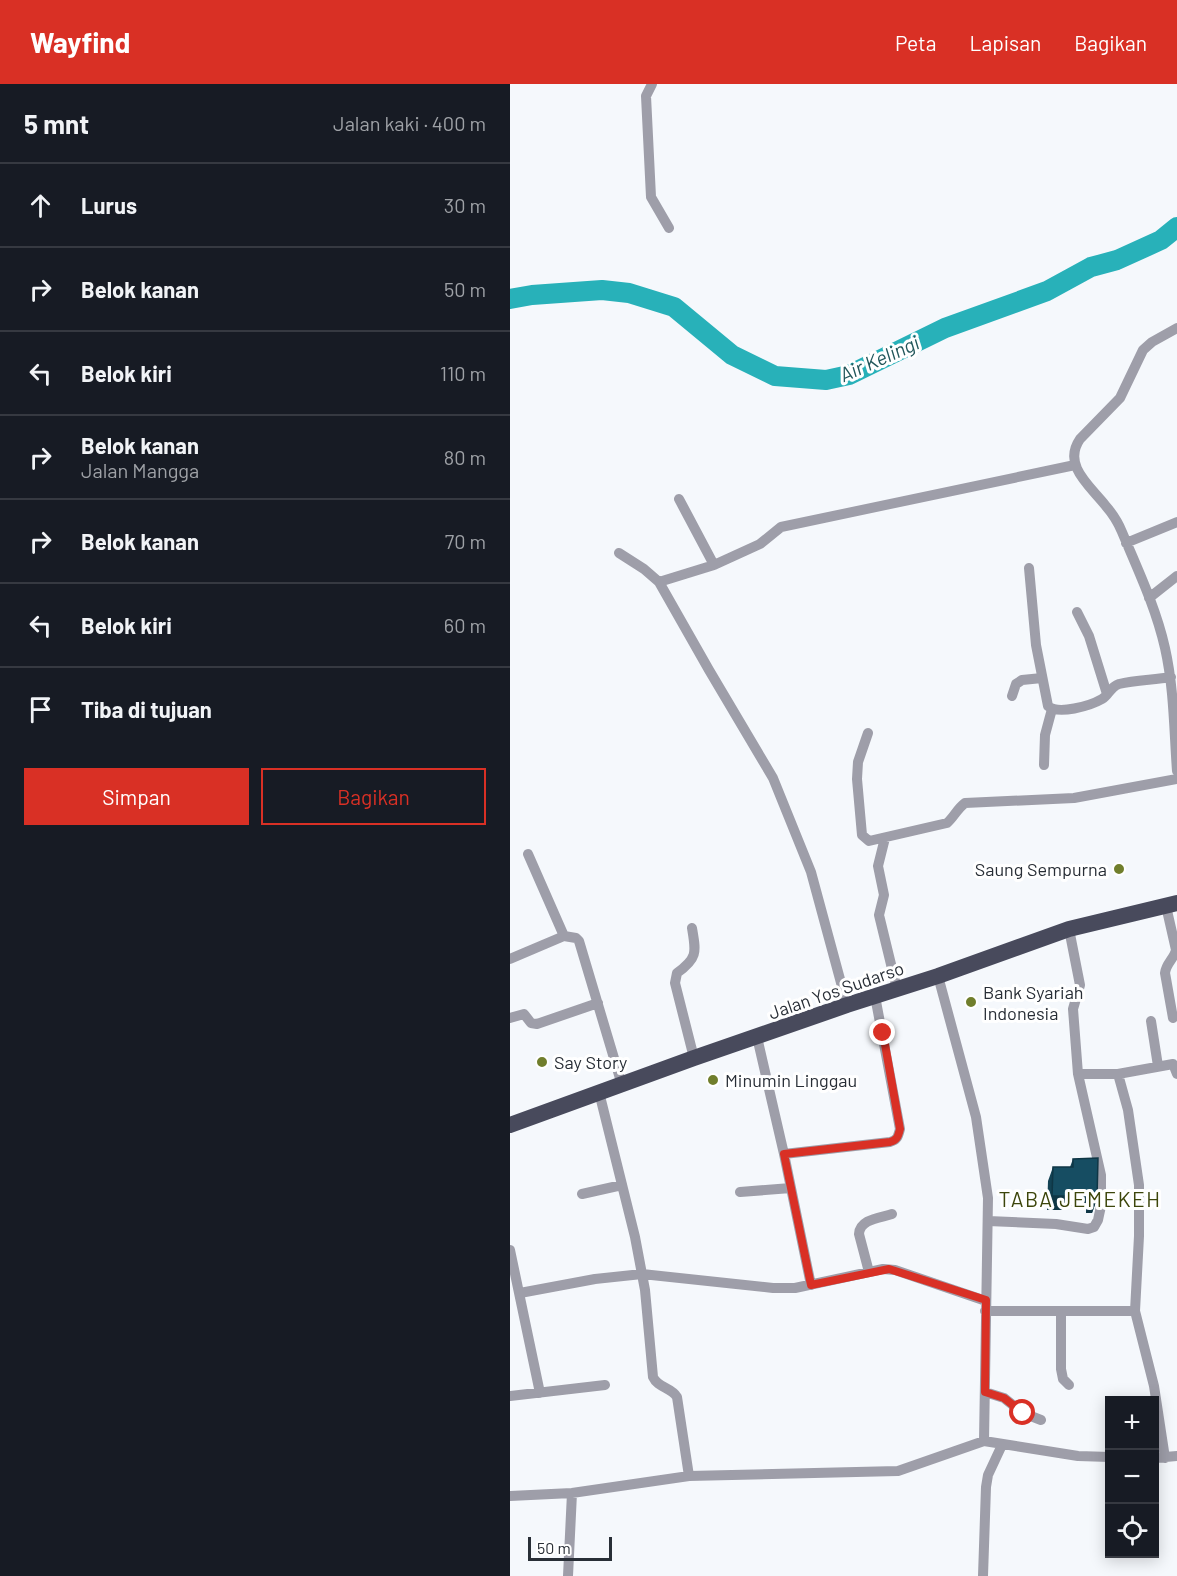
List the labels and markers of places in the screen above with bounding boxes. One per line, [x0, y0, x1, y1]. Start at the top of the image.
place label: Saung Sempurna [975, 858, 1107, 880]
marker: Saung Sempurna [1112, 862, 1126, 876]
place label: Bank Syariah Indonesia [983, 981, 1084, 1024]
marker: Bank Syariah Indonesia [964, 995, 978, 1009]
place label: Say Story [554, 1051, 627, 1073]
marker: Say Story [535, 1055, 549, 1069]
place label: Minumin Linggau [725, 1069, 857, 1091]
marker: Minumin Linggau [706, 1073, 720, 1087]

